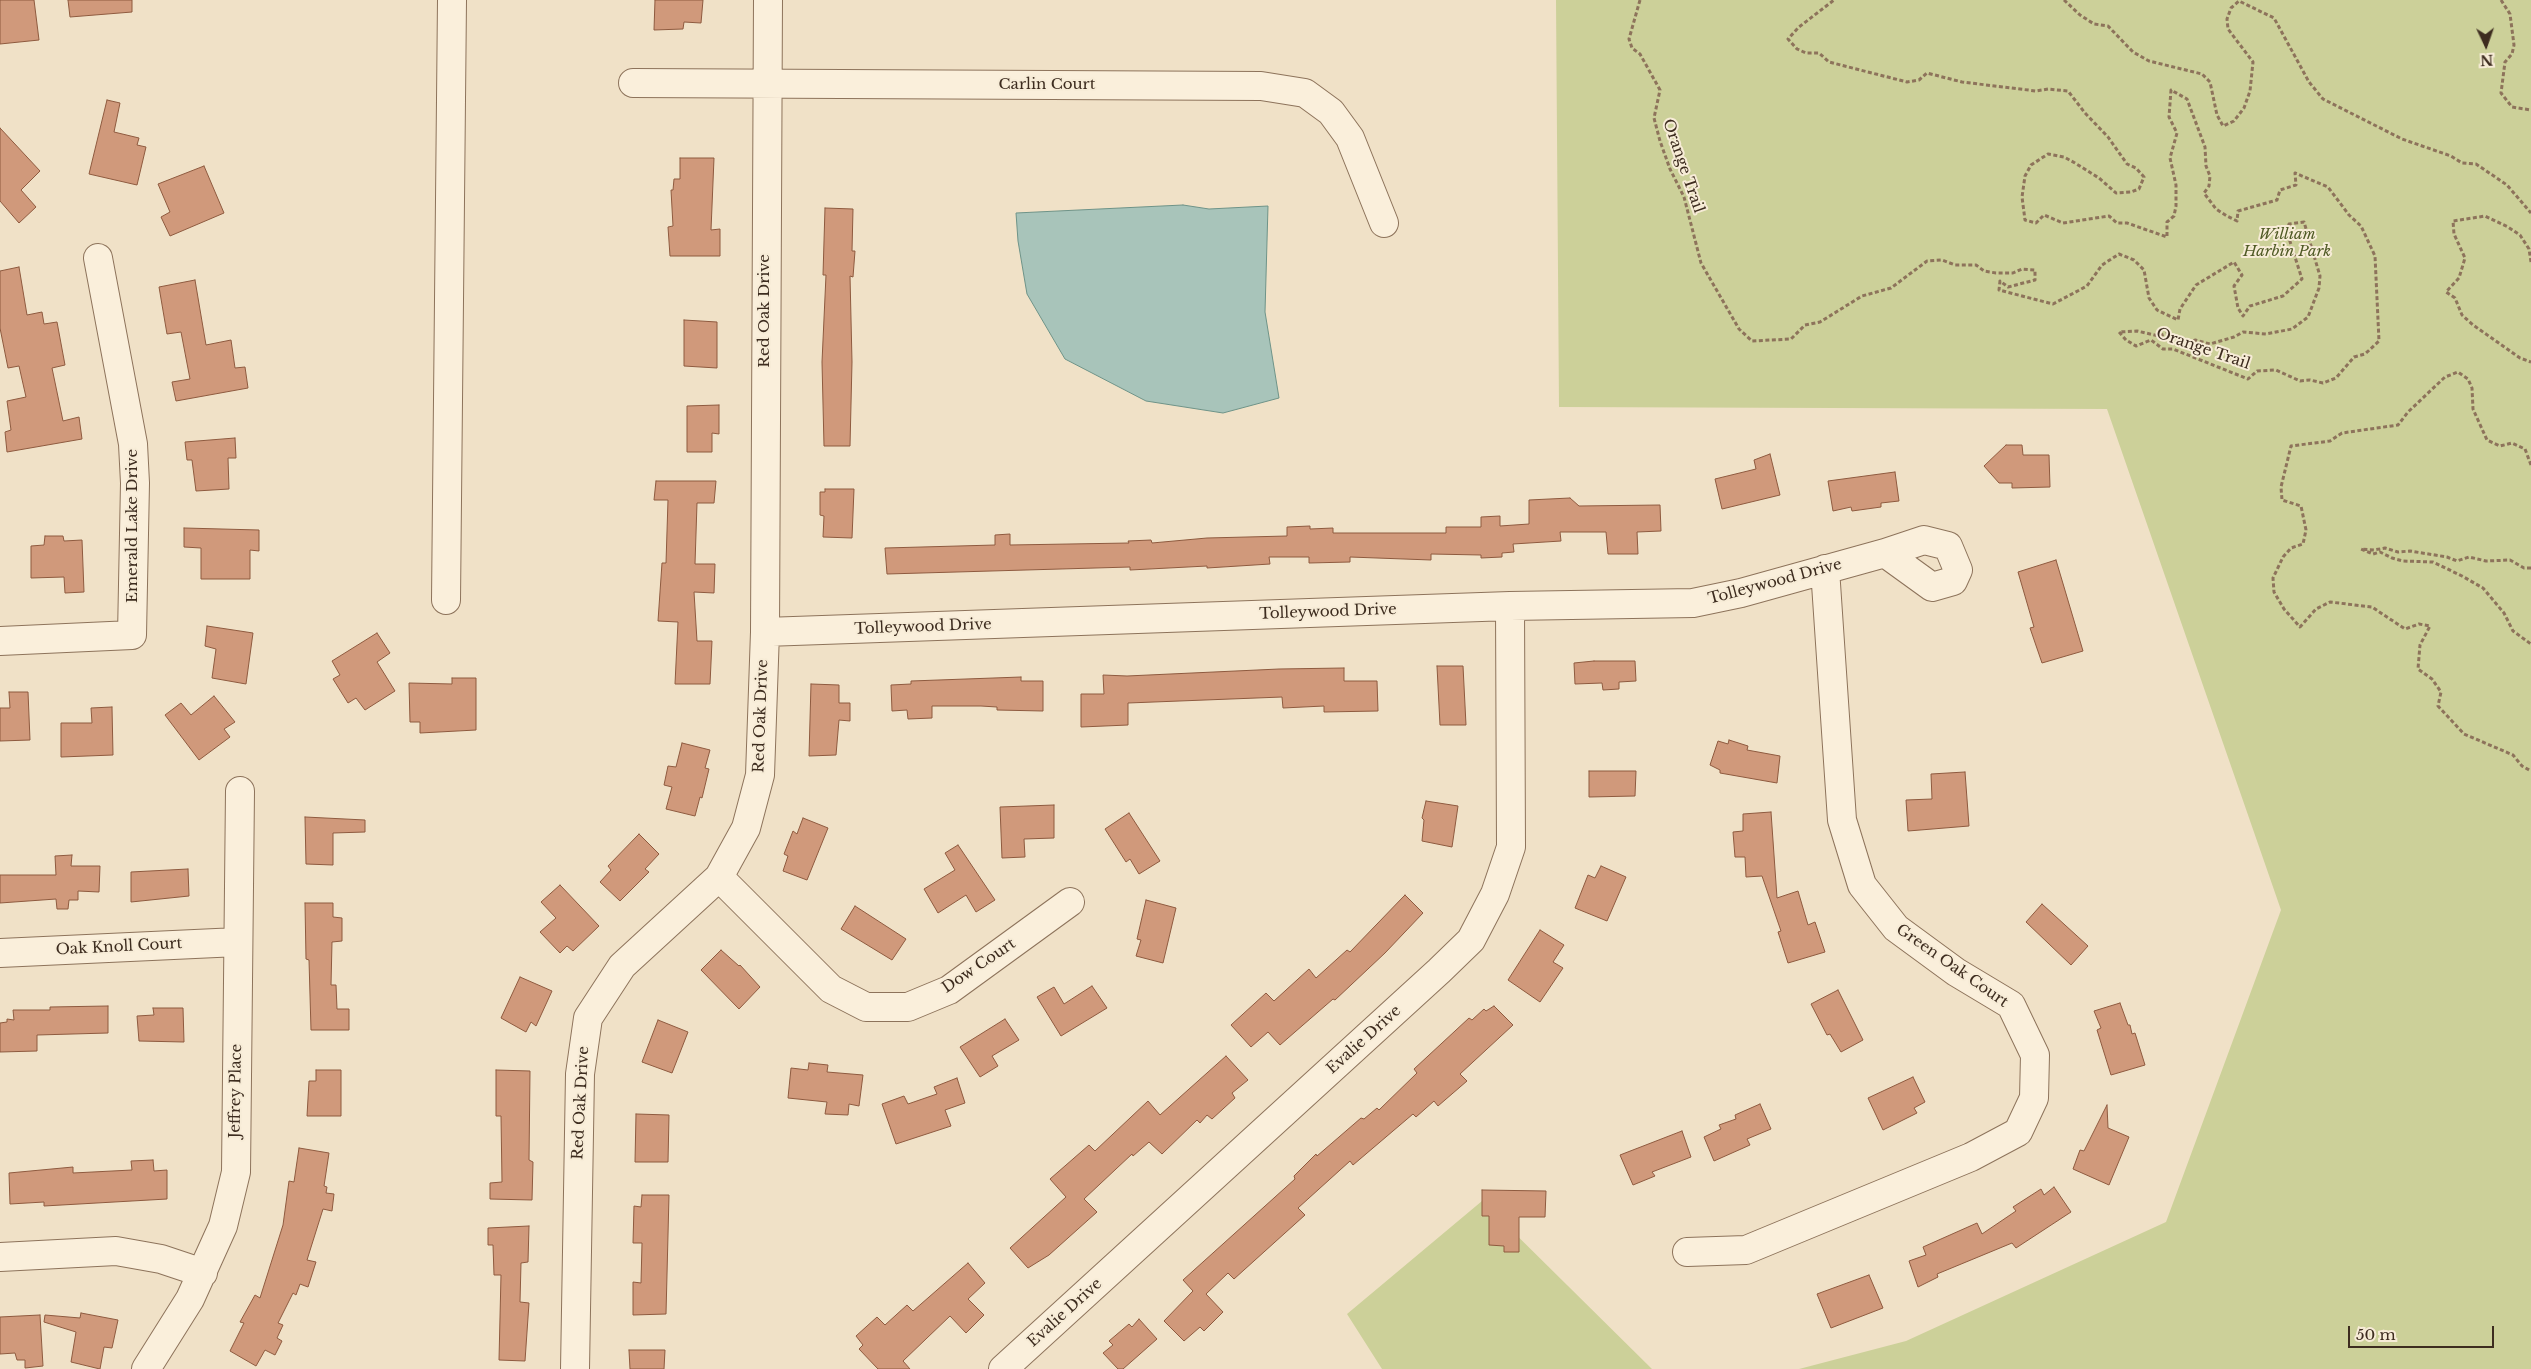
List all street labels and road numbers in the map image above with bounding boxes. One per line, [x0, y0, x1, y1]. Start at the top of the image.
street label: Carlin Court [999, 76, 1095, 94]
street label: Orange Trail [1659, 117, 1707, 215]
street label: Red Oak Drive [756, 254, 774, 368]
street label: Orange Trail [2154, 325, 2252, 373]
street label: Emerald Lake Drive [124, 449, 142, 603]
street label: Tolleywood Drive [1706, 556, 1844, 608]
street label: Tolleywood Drive [1259, 601, 1397, 623]
street label: Tolleywood Drive [854, 616, 992, 638]
street label: Red Oak Drive [750, 659, 772, 773]
street label: Green Oak Court [1893, 921, 2011, 1011]
street label: Oak Knoll Court [55, 935, 183, 959]
street label: Dow Court [939, 935, 1019, 997]
street label: Evalie Drive [1323, 1002, 1405, 1078]
street label: Jeffrey Place [226, 1044, 246, 1138]
street label: Red Oak Drive [569, 1046, 593, 1160]
street label: Evalie Drive [1024, 1275, 1106, 1351]

